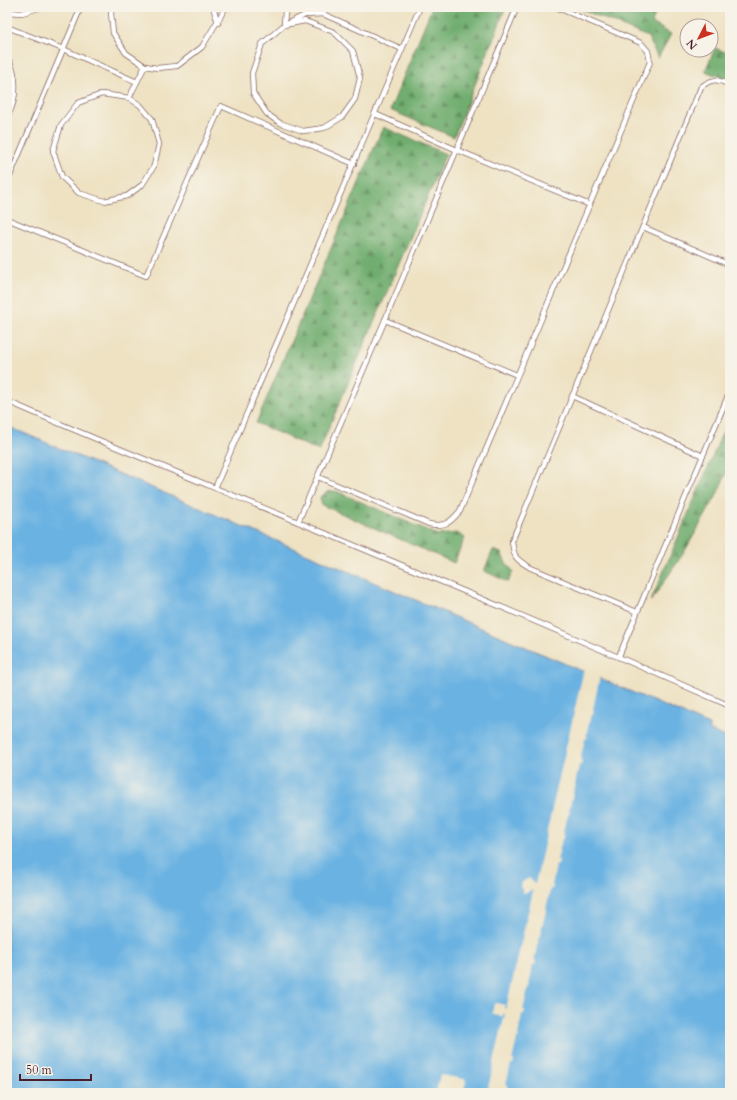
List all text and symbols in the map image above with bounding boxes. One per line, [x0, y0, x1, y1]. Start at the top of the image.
north arrow [679, 18, 719, 58]
text: N [683, 35, 701, 53]
scale bar [20, 1056, 91, 1082]
text: 50 m [26, 1062, 53, 1078]

